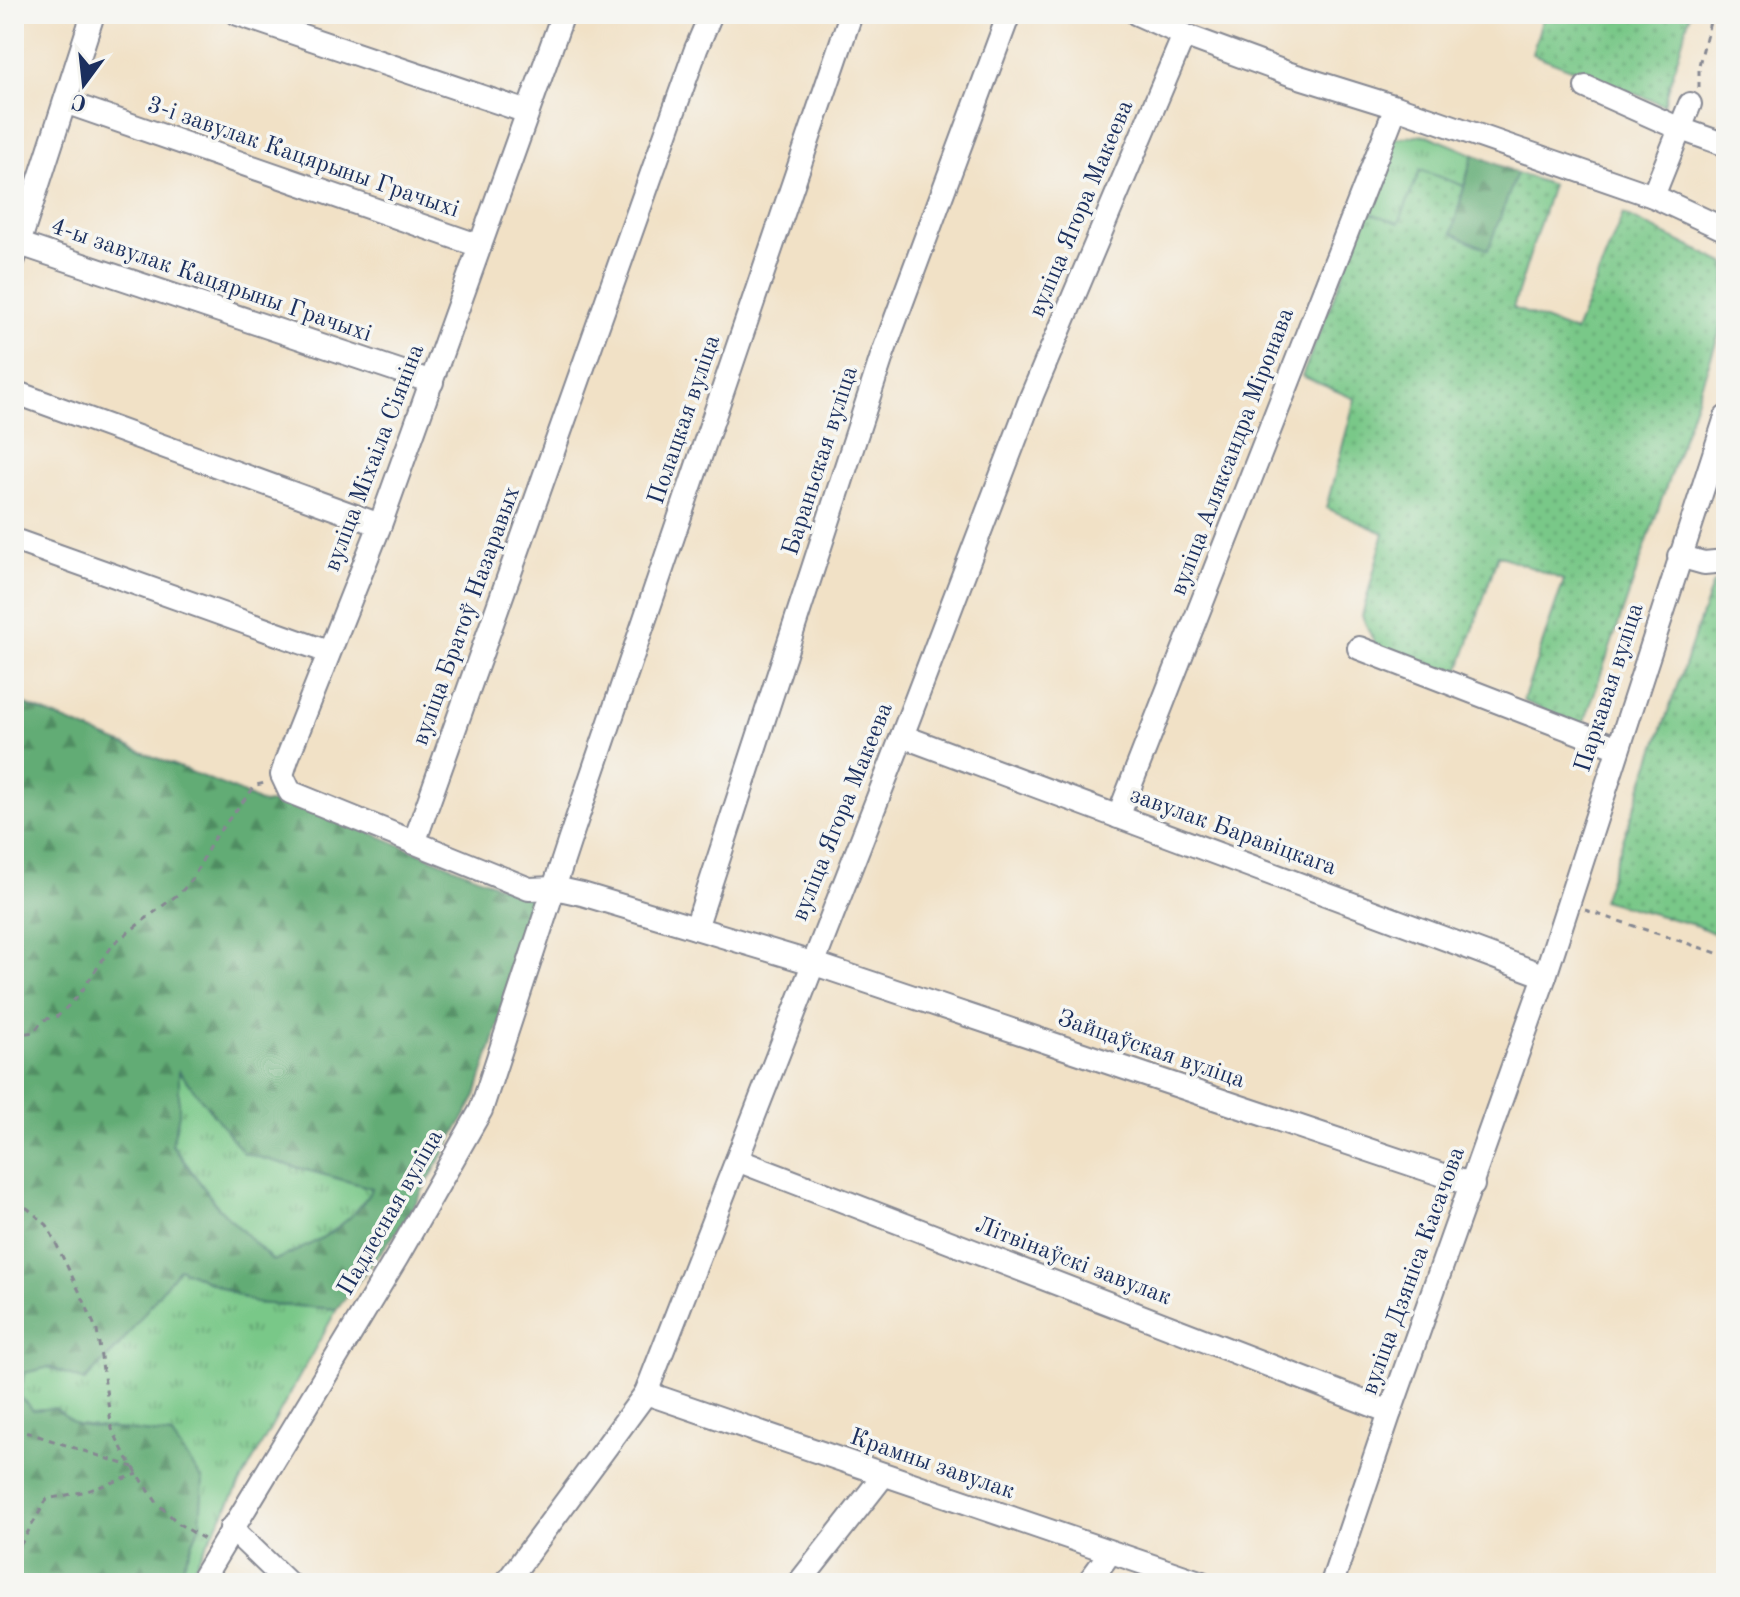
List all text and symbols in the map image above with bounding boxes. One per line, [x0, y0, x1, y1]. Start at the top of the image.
north arrow [44, 44, 124, 124]
text: С [69, 89, 89, 114]
street label: 3-і завулак Кацярыны Грачыхі [144, 93, 462, 223]
street label: вуліца Ягора Макеева [1025, 97, 1139, 321]
street label: 4-ы завулак Кацярыны Грачыхі [47, 215, 375, 347]
street label: вуліца Аляксандра Міронава [1167, 305, 1299, 599]
street label: Полацкая вуліца [645, 332, 725, 508]
street label: вуліца Міхаіла Сіяніна [321, 341, 429, 575]
street label: Бараньская вуліца [779, 363, 863, 559]
street label: вуліца Братоў Назаравых [409, 483, 525, 749]
street label: Паркавая вуліца [1571, 600, 1649, 775]
street label: вуліца Ягора Макеева [788, 699, 898, 924]
street label: завулак Баравіцкага [1127, 784, 1339, 881]
street label: Зайцаўская вуліца [1054, 1007, 1248, 1093]
street label: Падлесная вуліца [334, 1126, 448, 1300]
street label: вуліца Дзяніса Касачова [1358, 1144, 1470, 1398]
street label: Літвінаўскі завулак [972, 1214, 1174, 1310]
street label: Крамны завулак [847, 1426, 1017, 1504]

